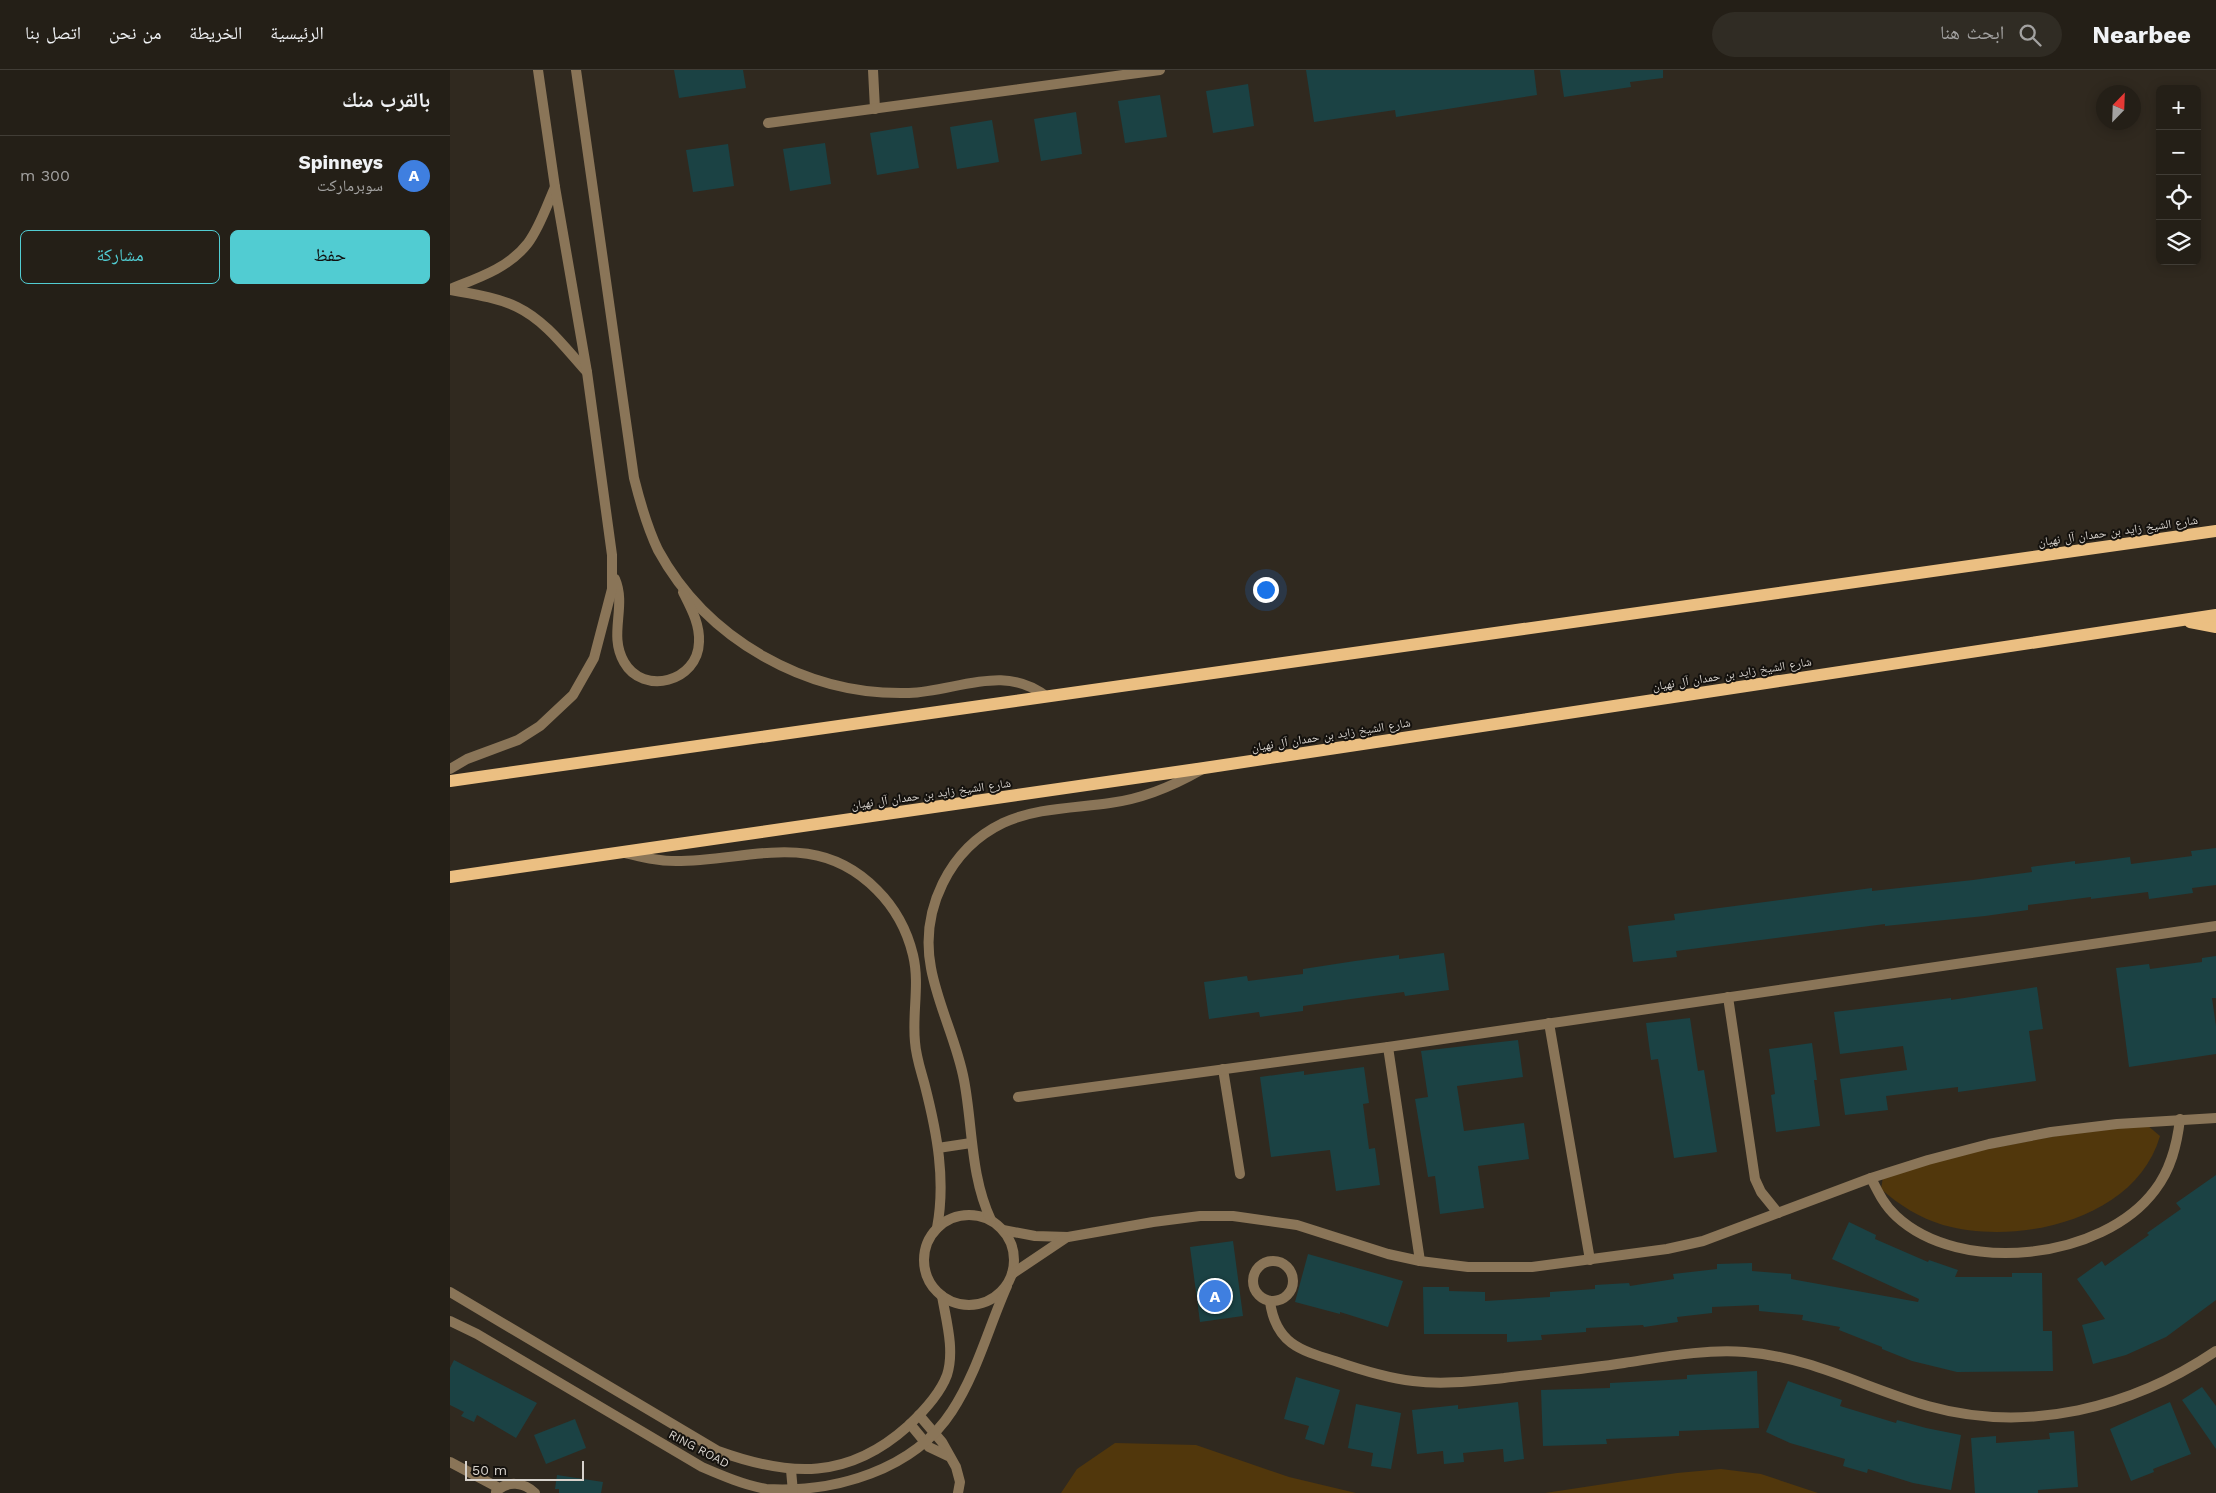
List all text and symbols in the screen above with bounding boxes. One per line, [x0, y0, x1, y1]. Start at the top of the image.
search box [1712, 12, 2062, 57]
text: ابحث هنا [1940, 21, 2004, 44]
icon: search [2016, 21, 2044, 49]
text: Nearbee [2092, 21, 2191, 49]
text: اتصل بنا [25, 22, 81, 43]
text: من نحن [109, 22, 161, 43]
text: الخريطة [189, 22, 242, 43]
text: الرئيسية [270, 22, 324, 43]
north arrow [2096, 85, 2141, 130]
map controls [2156, 85, 2201, 265]
button: + [2156, 85, 2201, 130]
text: بالقرب منك [342, 87, 430, 112]
button: − [2156, 130, 2201, 175]
text: Spinneys [298, 151, 383, 174]
text: 300 m [20, 166, 70, 185]
text: A [409, 166, 419, 185]
button: locate [2156, 175, 2201, 220]
text: سوبرماركت [317, 176, 383, 195]
button: layers [2156, 220, 2201, 265]
button: مشاركة [20, 230, 220, 284]
button: حفظ [230, 230, 430, 284]
street label: شارع الشيخ زايد بن حمدان آل نهيان [2037, 513, 2199, 550]
your location [1253, 577, 1279, 603]
street label: شارع الشيخ زايد بن حمدان آل نهيان [1651, 654, 1813, 695]
street label: شارع الشيخ زايد بن حمدان آل نهيان [1250, 715, 1412, 756]
street label: شارع الشيخ زايد بن حمدان آل نهيان [850, 776, 1012, 813]
pin: A [1199, 1277, 1231, 1315]
street label: RING ROAD [666, 1427, 732, 1471]
scale bar [465, 1458, 584, 1481]
text: 50 m [472, 1462, 507, 1478]

